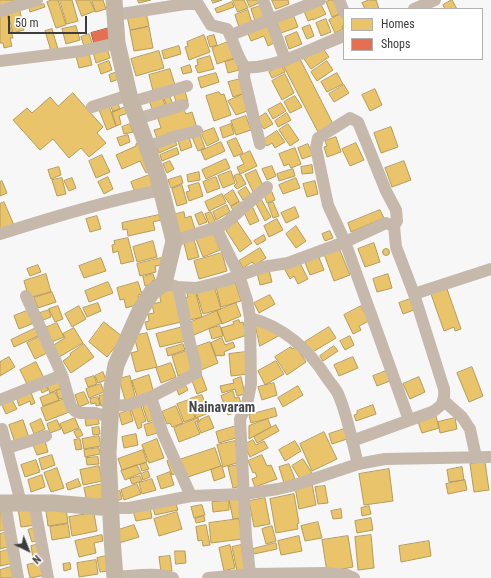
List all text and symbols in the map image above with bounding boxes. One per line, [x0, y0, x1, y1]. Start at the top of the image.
scale bar [10, 8, 89, 34]
legend [343, 8, 483, 60]
text: 50 m [15, 16, 39, 30]
text: Homes [381, 17, 415, 31]
text: Shops [381, 37, 410, 51]
district label: Nainavaram [189, 400, 255, 416]
north arrow [8, 530, 48, 570]
text: N [30, 552, 43, 566]

